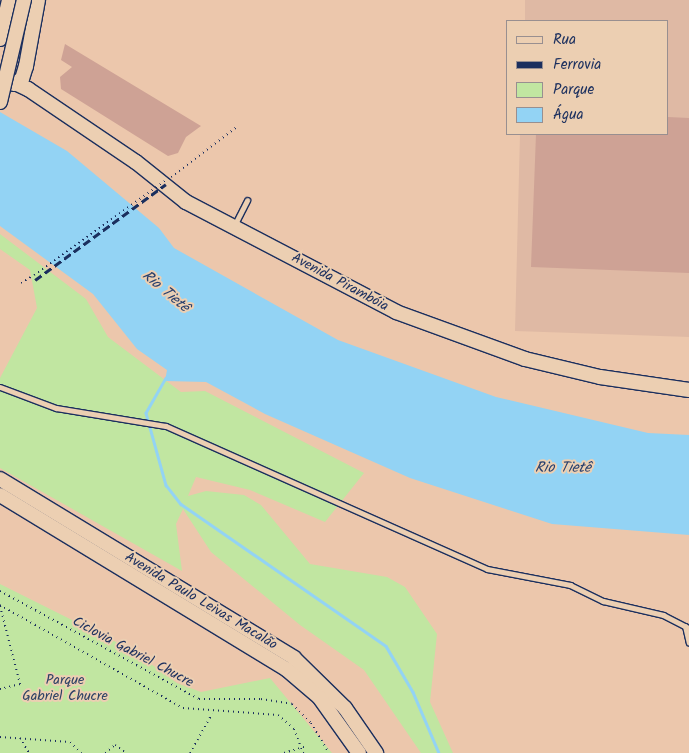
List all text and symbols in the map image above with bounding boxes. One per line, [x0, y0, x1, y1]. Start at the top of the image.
legend [507, 20, 669, 135]
text: Rua [553, 28, 576, 52]
text: Ferrovia [553, 53, 601, 77]
text: Parque [553, 78, 594, 102]
text: Água [553, 103, 584, 127]
street label: Avenida Pirambóia [289, 249, 391, 315]
water label: Rio Tietê [138, 267, 192, 317]
water label: Rio Tietê [535, 460, 591, 478]
street label: Avenida Paulo Leivas Macalão [122, 549, 280, 653]
street label: Ciclovia Gabriel Chucre [70, 613, 196, 691]
park label: Parque Gabriel Chucre [22, 672, 108, 704]

